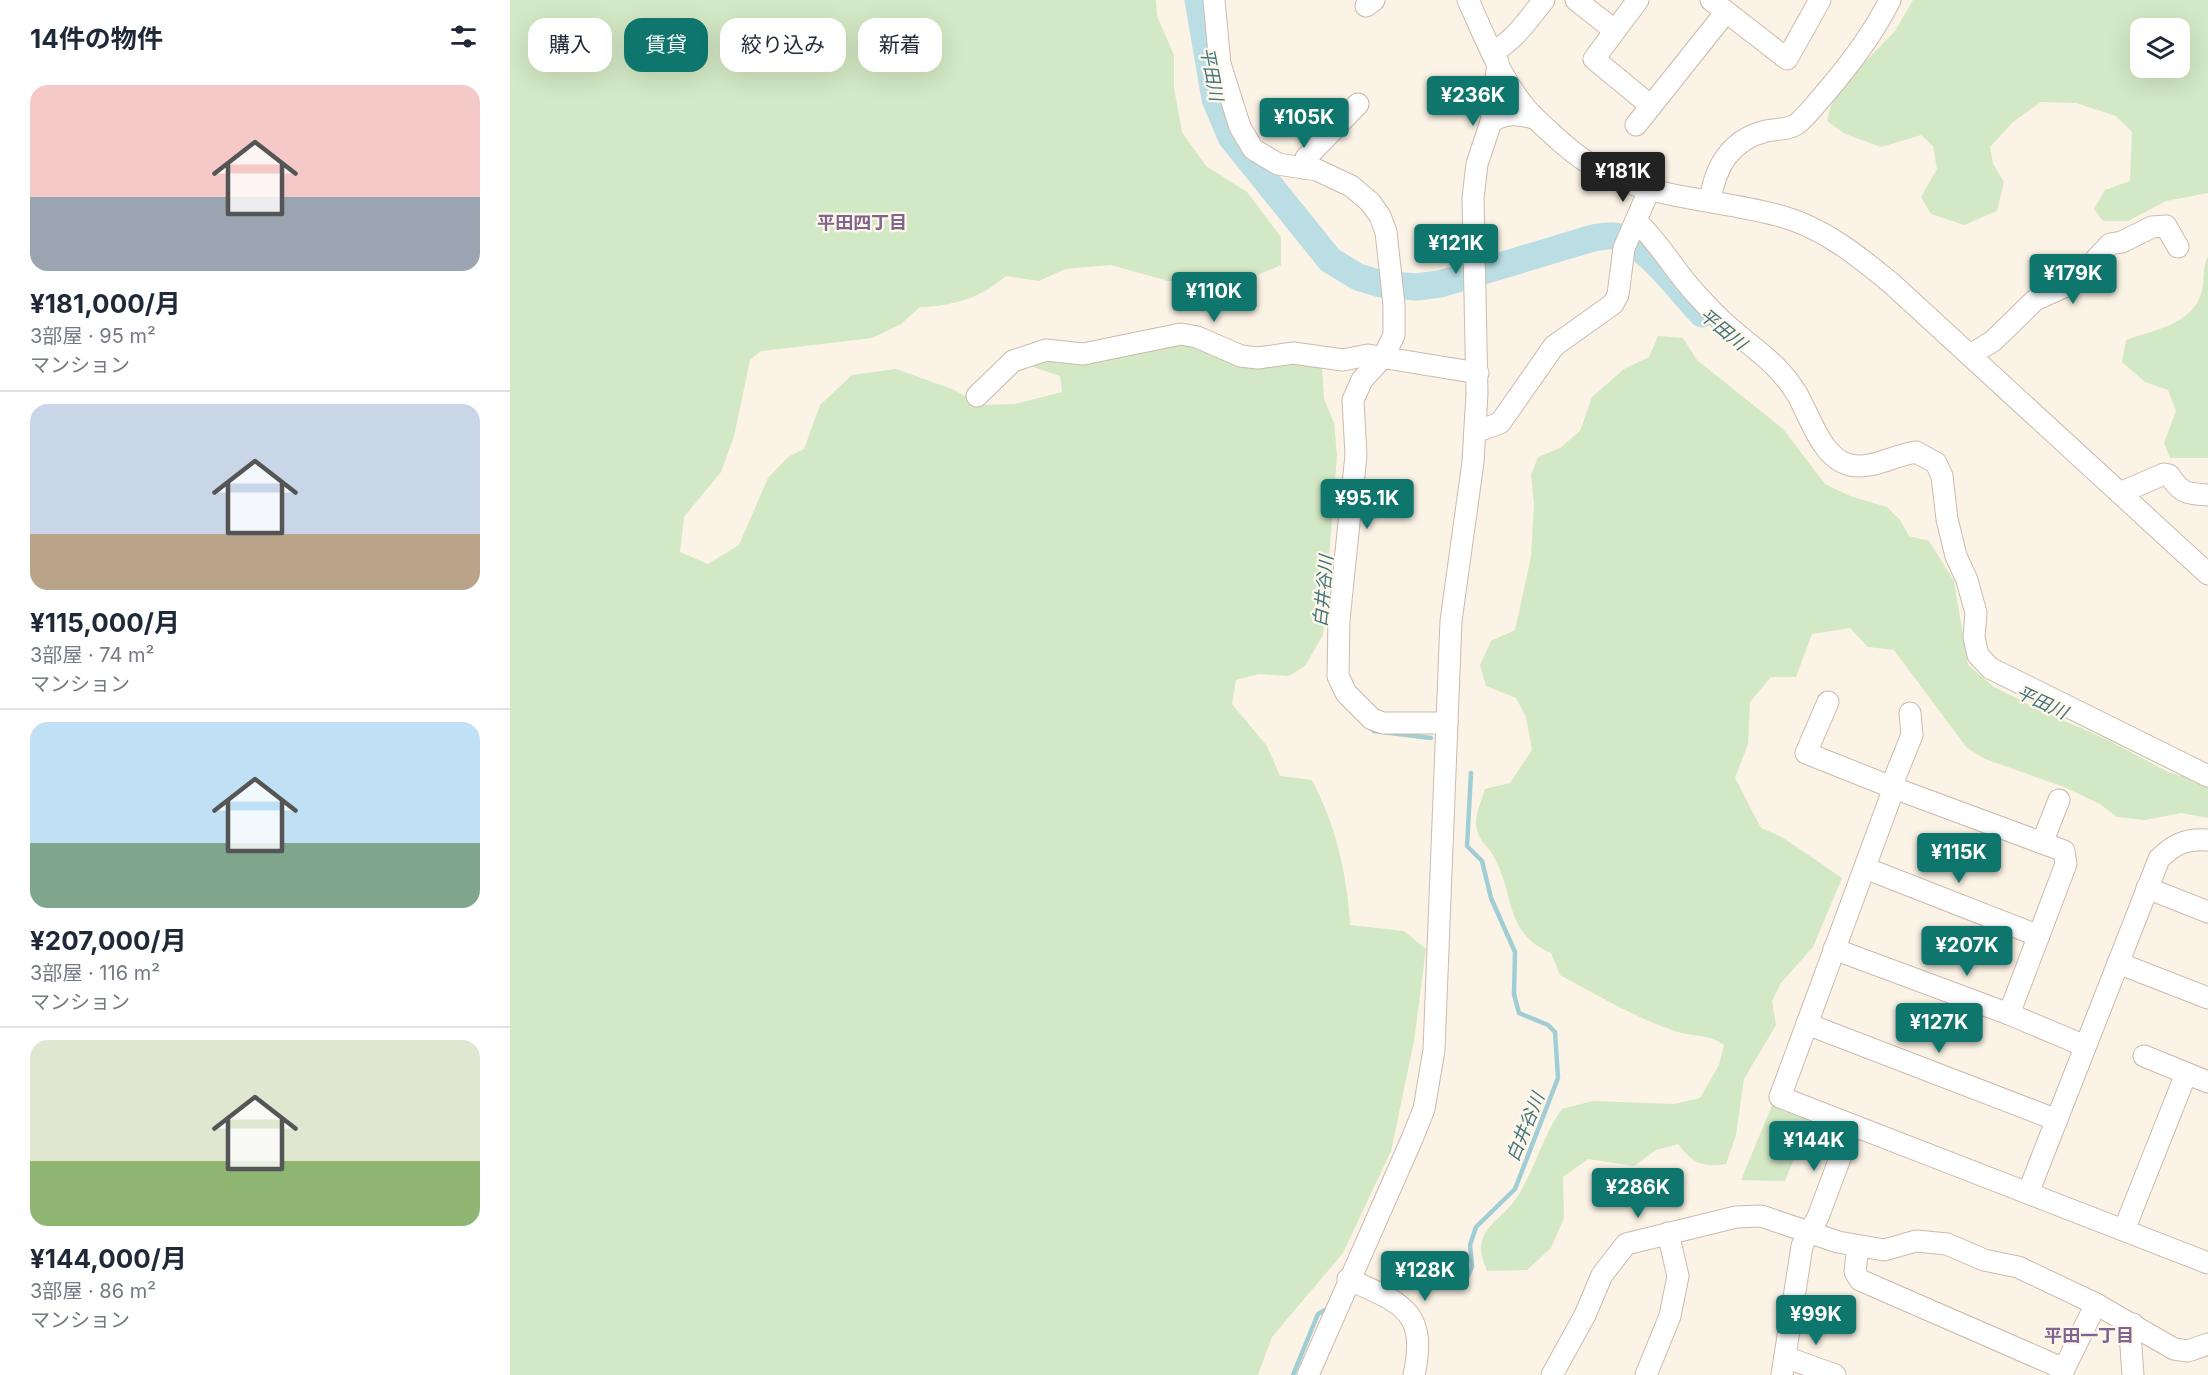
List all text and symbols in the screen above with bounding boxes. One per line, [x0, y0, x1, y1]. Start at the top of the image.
chip: 購入 [528, 18, 612, 72]
chip: 賃貸 [624, 18, 708, 72]
chip: 絞り込み [720, 18, 846, 72]
chip: 新着 [858, 18, 942, 72]
map controls [2130, 18, 2190, 78]
button: layers [2130, 18, 2190, 78]
icon: filters [447, 20, 480, 53]
text: 14件の物件 [30, 23, 163, 54]
water label: 平田川 [1197, 45, 1228, 104]
pin: ¥236K [1431, 76, 1515, 127]
text: ¥236K [1441, 83, 1505, 107]
pin: ¥105K [1262, 98, 1346, 149]
text: ¥105K [1274, 105, 1334, 129]
icon: home [201, 124, 309, 232]
pin: ¥181K [1581, 152, 1665, 203]
text: ¥181K [1595, 159, 1651, 183]
district label: 平田四丁目 [817, 212, 907, 233]
pin: ¥121K [1414, 224, 1498, 275]
text: ¥121K [1428, 231, 1484, 255]
pin: ¥179K [2031, 254, 2115, 305]
text: ¥179K [2044, 261, 2102, 285]
pin: ¥110K [1172, 272, 1256, 323]
text: ¥110K [1186, 279, 1242, 303]
text: ¥181,000/月 [30, 288, 181, 319]
water label: 平田川 [1695, 304, 1752, 355]
text: 3部屋 · 95 m² [30, 324, 156, 348]
text: マンション [30, 353, 130, 377]
icon: home [201, 443, 309, 551]
pin: ¥95.1K [1318, 479, 1416, 530]
text: ¥95.1K [1335, 486, 1399, 510]
water label: 白井谷川 [1309, 552, 1337, 628]
text: ¥115,000/月 [30, 607, 180, 638]
text: 3部屋 · 74 m² [30, 643, 154, 667]
text: マンション [30, 672, 130, 696]
water label: 平田川 [2013, 681, 2073, 724]
icon: home [201, 761, 309, 869]
pin: ¥115K [1917, 833, 2001, 884]
text: ¥115K [1931, 840, 1987, 864]
text: ¥207,000/月 [30, 925, 187, 956]
pin: ¥207K [1925, 926, 2009, 977]
text: ¥207K [1935, 933, 1999, 957]
text: 3部屋 · 116 m² [30, 961, 160, 985]
text: マンション [30, 990, 130, 1014]
pin: ¥127K [1897, 1003, 1981, 1054]
text: ¥127K [1910, 1010, 1968, 1034]
icon: home [201, 1079, 309, 1187]
water label: 白井谷川 [1502, 1088, 1549, 1164]
pin: ¥144K [1772, 1121, 1856, 1172]
text: ¥144K [1783, 1128, 1845, 1152]
pin: ¥286K [1596, 1168, 1680, 1219]
text: ¥286K [1606, 1175, 1670, 1199]
text: ¥144,000/月 [30, 1243, 187, 1274]
pin: ¥128K [1383, 1251, 1467, 1302]
text: ¥128K [1395, 1258, 1455, 1282]
text: 3部屋 · 86 m² [30, 1279, 156, 1303]
pin: ¥99K [1780, 1295, 1852, 1346]
text: ¥99K [1790, 1302, 1842, 1326]
text: マンション [30, 1308, 130, 1332]
district label: 平田一丁目 [2044, 1325, 2134, 1346]

